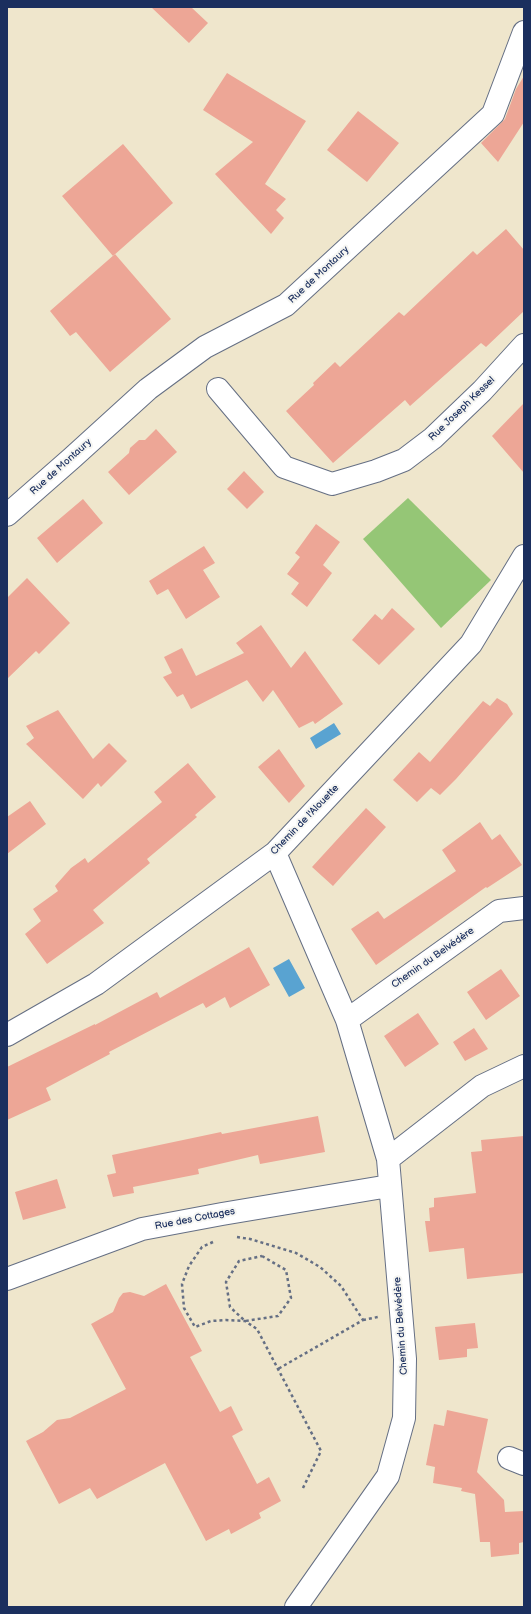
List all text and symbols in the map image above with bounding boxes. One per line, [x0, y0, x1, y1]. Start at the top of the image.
street label: Rue de Montaury [286, 244, 352, 306]
street label: Rue Joseph Kessel [426, 374, 498, 444]
street label: Rue de Montaury [28, 436, 94, 498]
street label: Chemin de l'Alouette [268, 782, 342, 858]
street label: Chemin du Belvédère [389, 925, 477, 991]
street label: Rue des Cottages [154, 1205, 236, 1233]
street label: Chemin du Belvédère [392, 1277, 410, 1375]

